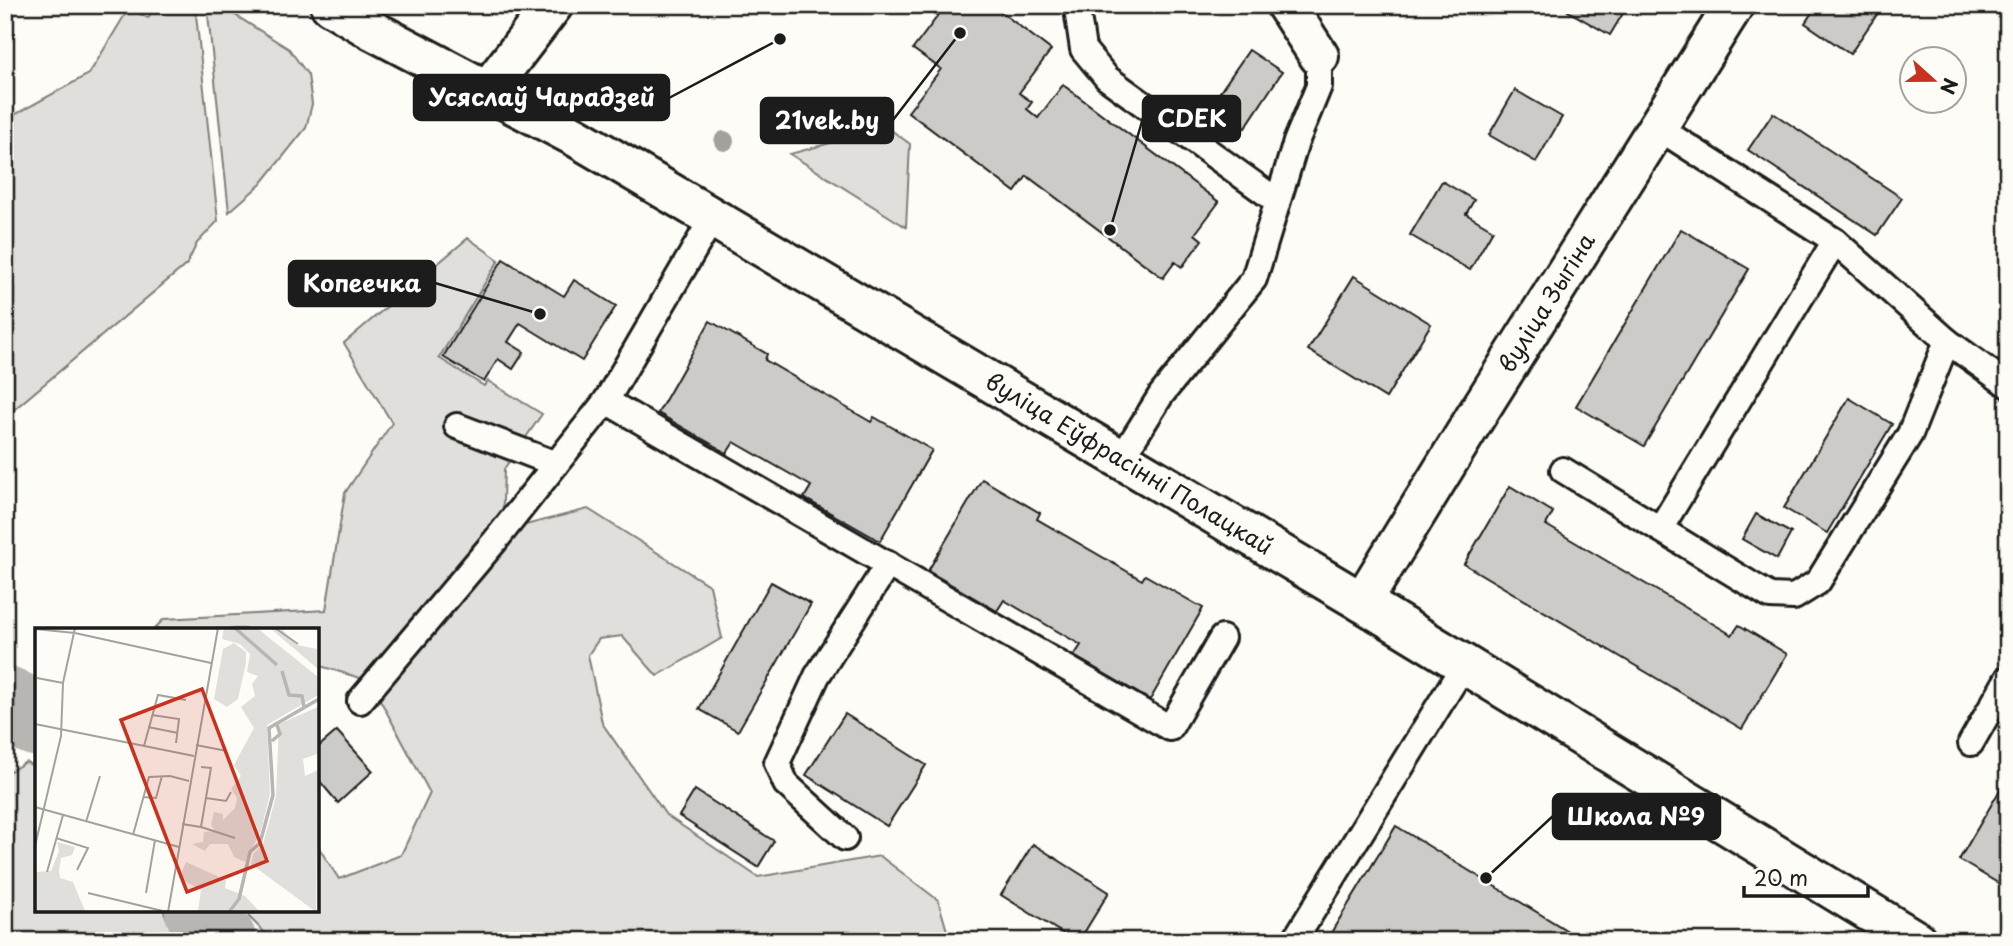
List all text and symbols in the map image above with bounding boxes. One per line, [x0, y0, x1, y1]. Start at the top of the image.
north arrow [1898, 46, 1968, 116]
text: N [1934, 74, 1966, 98]
callout: Усяслаў Чарадзей [414, 75, 669, 120]
text: Усяслаў Чарадзей [428, 78, 655, 114]
callout: CDEK [1143, 96, 1240, 141]
callout: 21vek.by [761, 98, 893, 143]
text: CDEK [1157, 99, 1227, 135]
text: 21vek.by [775, 101, 879, 137]
street label: вуліца Зыгіна [1489, 225, 1603, 379]
callout: Копеечка [289, 261, 435, 306]
text: Копеечка [303, 264, 421, 300]
street label: вуліца Еўфрасінні Полацкай [979, 363, 1280, 563]
inset map [35, 628, 318, 911]
callout: Школа №9 [1553, 794, 1720, 839]
text: Школа №9 [1567, 797, 1705, 833]
scale bar [1744, 855, 1868, 899]
text: 20 m [1754, 861, 1808, 893]

